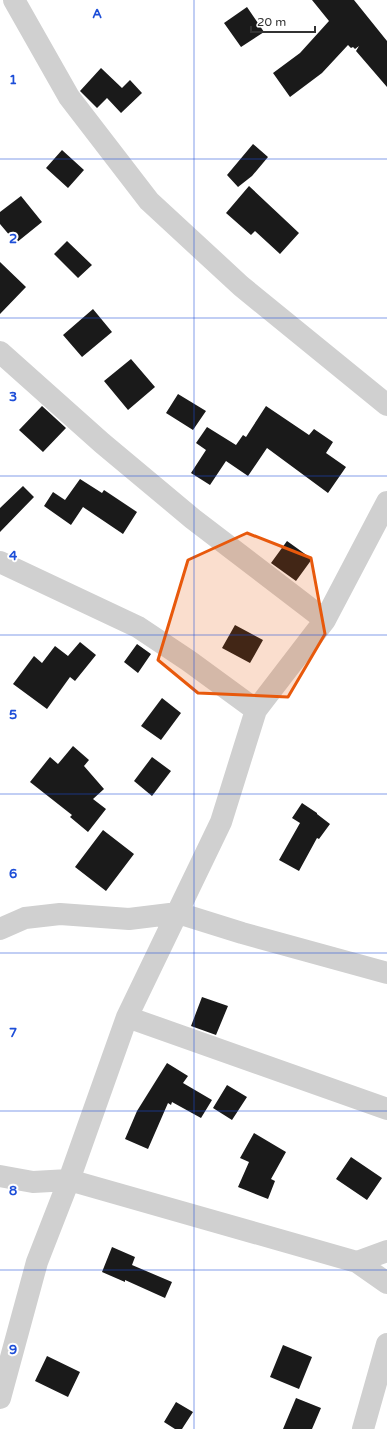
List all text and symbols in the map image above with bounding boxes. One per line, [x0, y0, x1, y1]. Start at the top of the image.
text: A [92, 6, 102, 22]
scale bar [251, 8, 315, 34]
text: 20 m [257, 15, 286, 29]
text: 1 [9, 72, 17, 88]
text: 2 [9, 231, 17, 247]
text: 3 [9, 389, 17, 405]
text: 4 [9, 548, 18, 564]
text: 5 [9, 707, 17, 723]
text: 6 [9, 866, 17, 882]
text: 7 [9, 1025, 17, 1041]
text: 8 [9, 1183, 17, 1199]
text: 9 [9, 1342, 17, 1358]

